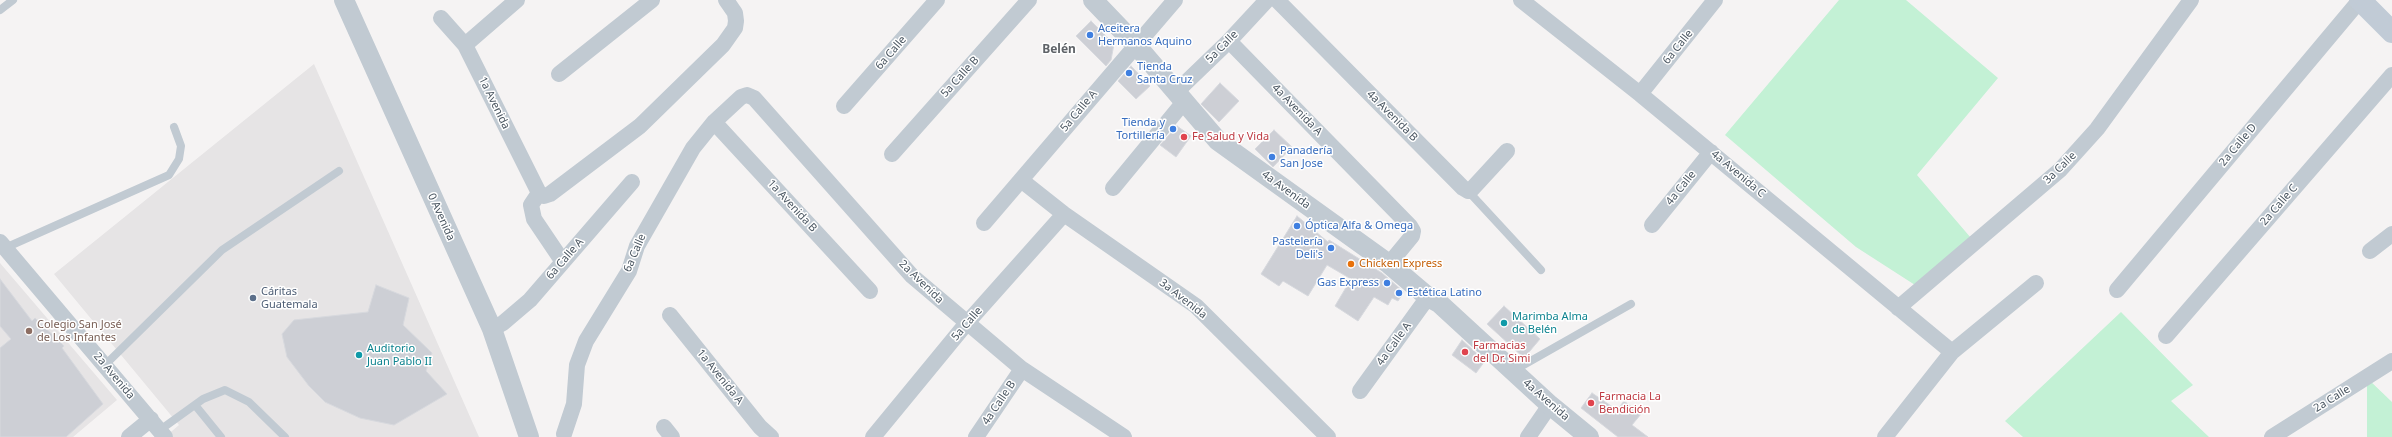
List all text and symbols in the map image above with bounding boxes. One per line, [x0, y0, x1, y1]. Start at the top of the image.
place label: Aceitera Hermanos Aquino [1098, 22, 1192, 48]
street label: 6a Calle [1660, 27, 1696, 67]
street label: 5a Calle [1203, 28, 1241, 66]
marker: Aceitera Hermanos Aquino [1085, 30, 1095, 40]
street label: 6a Calle [873, 33, 909, 73]
district label: Belén [1042, 43, 1076, 57]
street label: 5a Calle B [938, 54, 982, 100]
place label: Tienda Santa Cruz [1137, 60, 1192, 86]
marker: Tienda Santa Cruz [1124, 68, 1134, 78]
street label: 1a Avenida [476, 75, 512, 131]
street label: 4a Avenida A [1269, 81, 1325, 139]
street label: 5a Calle A [1058, 88, 1100, 134]
street label: 4a Avenida B [1364, 88, 1420, 144]
place label: Tienda y Tortillería [1116, 116, 1165, 142]
street label: 2a Calle D [2216, 121, 2260, 169]
marker: Tienda y Tortillería [1168, 124, 1178, 134]
place label: Fe Salud y Vida [1192, 130, 1269, 144]
marker: Fe Salud y Vida [1179, 132, 1189, 142]
place label: Panadería San Jose [1280, 144, 1332, 170]
street label: 4a Avenida C [1708, 148, 1768, 200]
street label: 3a Calle [2041, 149, 2079, 187]
marker: Panadería San Jose [1267, 152, 1277, 162]
street label: 4a Avenida [1259, 168, 1313, 212]
street label: 4a Calle [1663, 168, 1699, 208]
street label: 1a Avenida B [764, 177, 820, 235]
street label: 2a Calle C [2258, 182, 2300, 228]
street label: 0 Avenida [425, 191, 457, 243]
place label: Óptica Alfa & Omega [1305, 219, 1413, 233]
marker: Óptica Alfa & Omega [1292, 221, 1302, 231]
street label: 6a Calle [621, 232, 649, 274]
place label: Pastelería Deli's [1272, 235, 1323, 261]
street label: 6a Calle A [544, 236, 586, 282]
marker: Pastelería Deli's [1326, 243, 1336, 253]
place label: Chicken Express [1359, 257, 1442, 271]
street label: 2a Avenida [896, 258, 946, 306]
marker: Chicken Express [1346, 259, 1356, 269]
street label: 3a Avenida [1157, 276, 1209, 322]
place label: Gas Express [1317, 276, 1379, 290]
marker: Gas Express [1382, 278, 1392, 288]
place label: Cáritas Guatemala [261, 285, 318, 311]
place label: Estética Latino [1407, 286, 1482, 300]
marker: Estética Latino [1394, 288, 1404, 298]
marker: Cáritas Guatemala [248, 293, 258, 303]
street label: 5a Calle [949, 304, 985, 344]
place label: Marimba Alma de Belén [1512, 310, 1588, 336]
place label: Colegio San José de Los Infantes [37, 318, 122, 344]
marker: Marimba Alma de Belén [1499, 318, 1509, 328]
street label: 4a Calle A [1374, 320, 1414, 368]
marker: Colegio San José de Los Infantes [24, 326, 34, 336]
place label: Farmacias del Dr. Simi [1473, 339, 1530, 365]
place label: Auditorio Juan Pablo II [367, 342, 432, 368]
street label: 1a Avenida A [694, 347, 746, 407]
marker: Farmacias del Dr. Simi [1460, 347, 1470, 357]
street label: 2a Avenida [91, 350, 137, 402]
marker: Auditorio Juan Pablo II [354, 350, 364, 360]
street label: 4a Avenida [1520, 376, 1572, 424]
street label: 4a Calle B [979, 378, 1019, 428]
street label: 2a Calle [2311, 383, 2353, 415]
place label: Farmacia La Bendición [1599, 390, 1661, 416]
marker: Farmacia La Bendición [1586, 398, 1596, 408]

